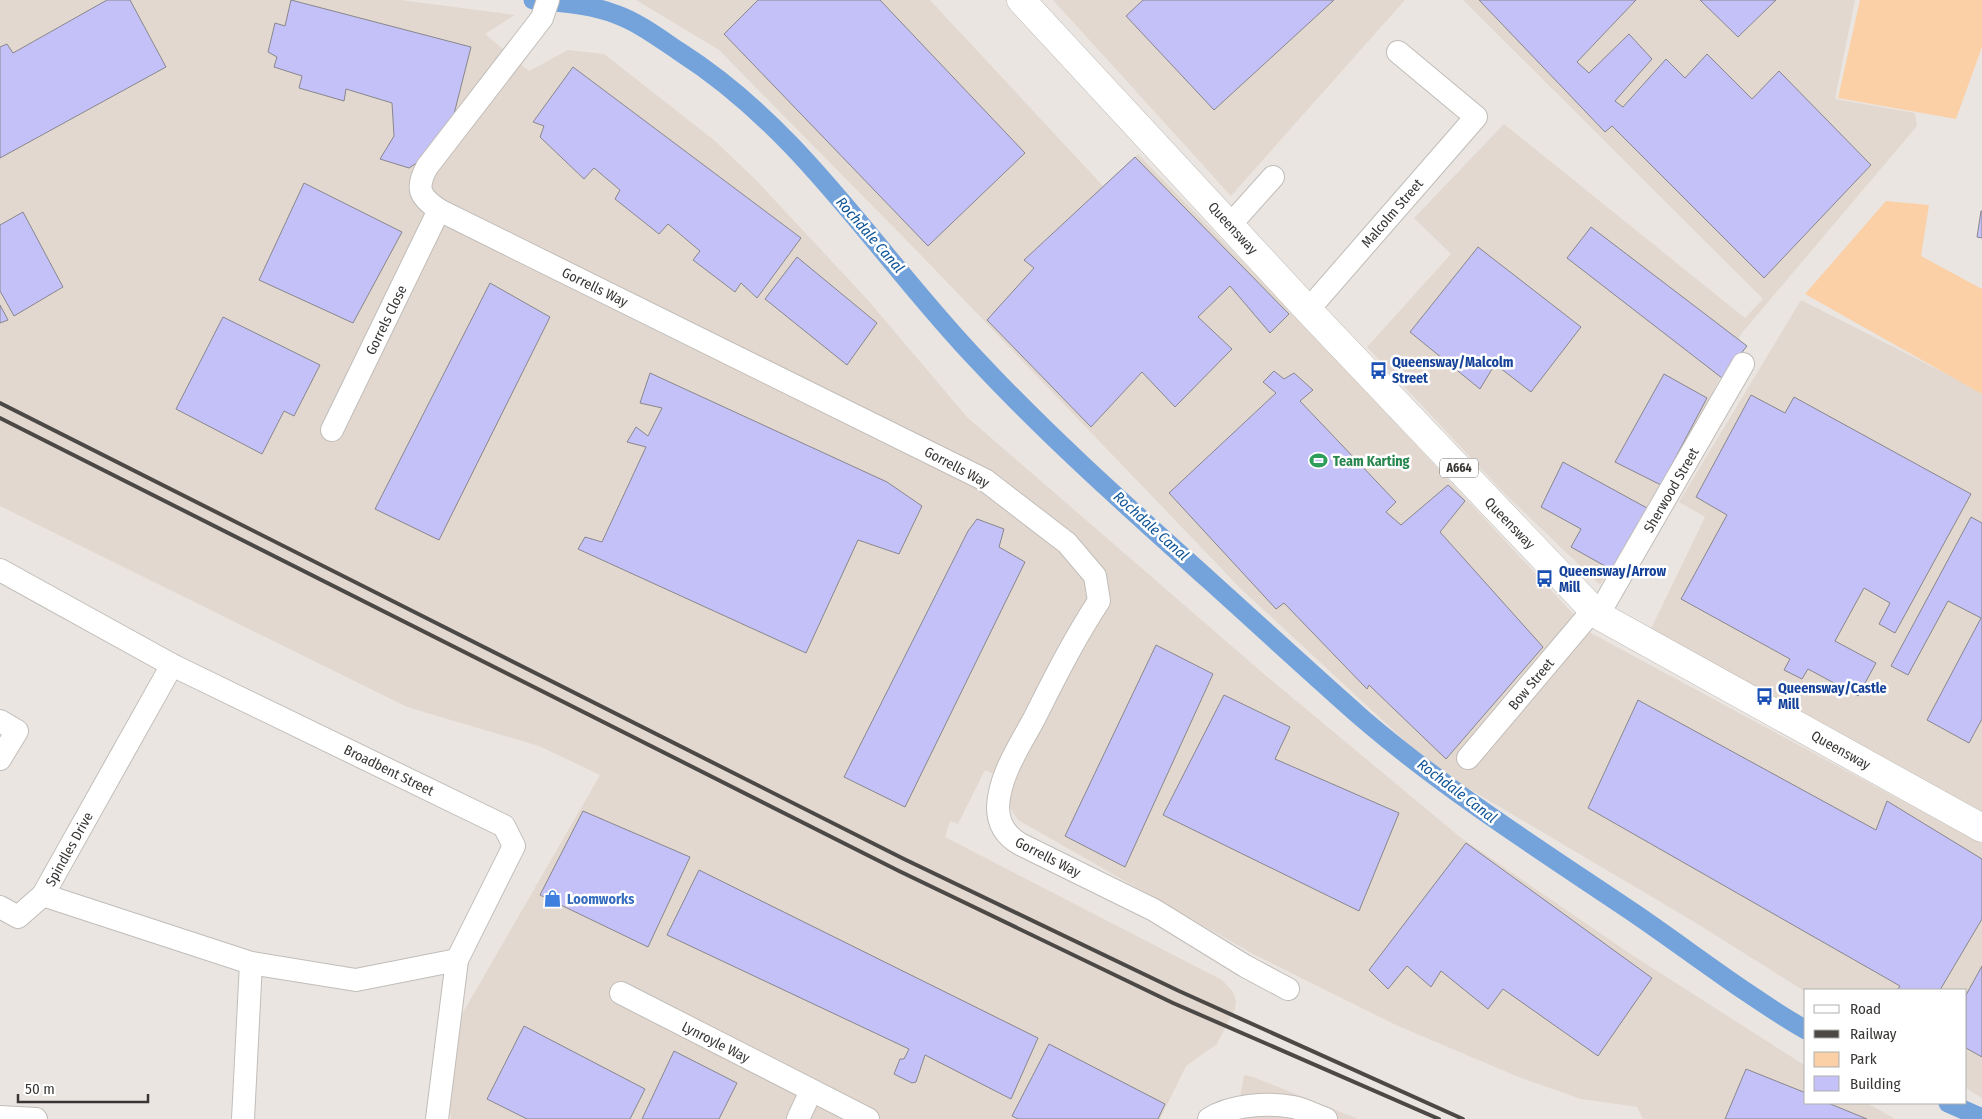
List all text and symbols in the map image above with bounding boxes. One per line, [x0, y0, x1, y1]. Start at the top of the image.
street label: Malcolm Street [1358, 175, 1427, 251]
water label: Rochdale Canal [832, 193, 908, 277]
street label: Queensway [1204, 199, 1262, 258]
street label: Gorrells Way [559, 264, 631, 311]
street label: Gorrels Close [362, 282, 411, 358]
place label: Queensway/Malcolm Street [1392, 354, 1514, 387]
bus stop icon: Queensway/Malcolm Street [1368, 360, 1388, 380]
street label: Gorrells Way [921, 443, 993, 492]
street label: Sherwood Street [1640, 444, 1703, 536]
sports icon: Team Karting [1309, 451, 1329, 471]
place label: Team Karting [1333, 453, 1410, 470]
road number: A664 [1440, 458, 1478, 478]
water label: Rochdale Canal [1110, 488, 1192, 564]
street label: Queensway [1481, 494, 1539, 553]
place label: Queensway/Arrow Mill [1559, 563, 1667, 596]
bus stop icon: Queensway/Arrow Mill [1535, 569, 1555, 589]
street label: Bow Street [1505, 655, 1558, 714]
place label: Queensway/Castle Mill [1778, 680, 1887, 713]
bus stop icon: Queensway/Castle Mill [1754, 686, 1774, 706]
street label: Queensway [1808, 727, 1874, 774]
street label: Broadbent Street [341, 741, 437, 800]
water label: Rochdale Canal [1414, 755, 1500, 827]
street label: Spindles Drive [42, 809, 97, 889]
street label: Gorrells Way [1012, 834, 1084, 882]
shop icon: Loomworks [543, 889, 563, 909]
place label: Loomworks [567, 891, 634, 908]
legend [1804, 989, 1967, 1104]
text: Road [1850, 1000, 1881, 1018]
street label: Lynroyle Way [679, 1018, 753, 1067]
text: Railway [1850, 1025, 1897, 1043]
text: Park [1850, 1050, 1877, 1068]
scale bar [18, 1072, 148, 1104]
text: Building [1850, 1075, 1901, 1093]
text: 50 m [25, 1080, 55, 1098]

